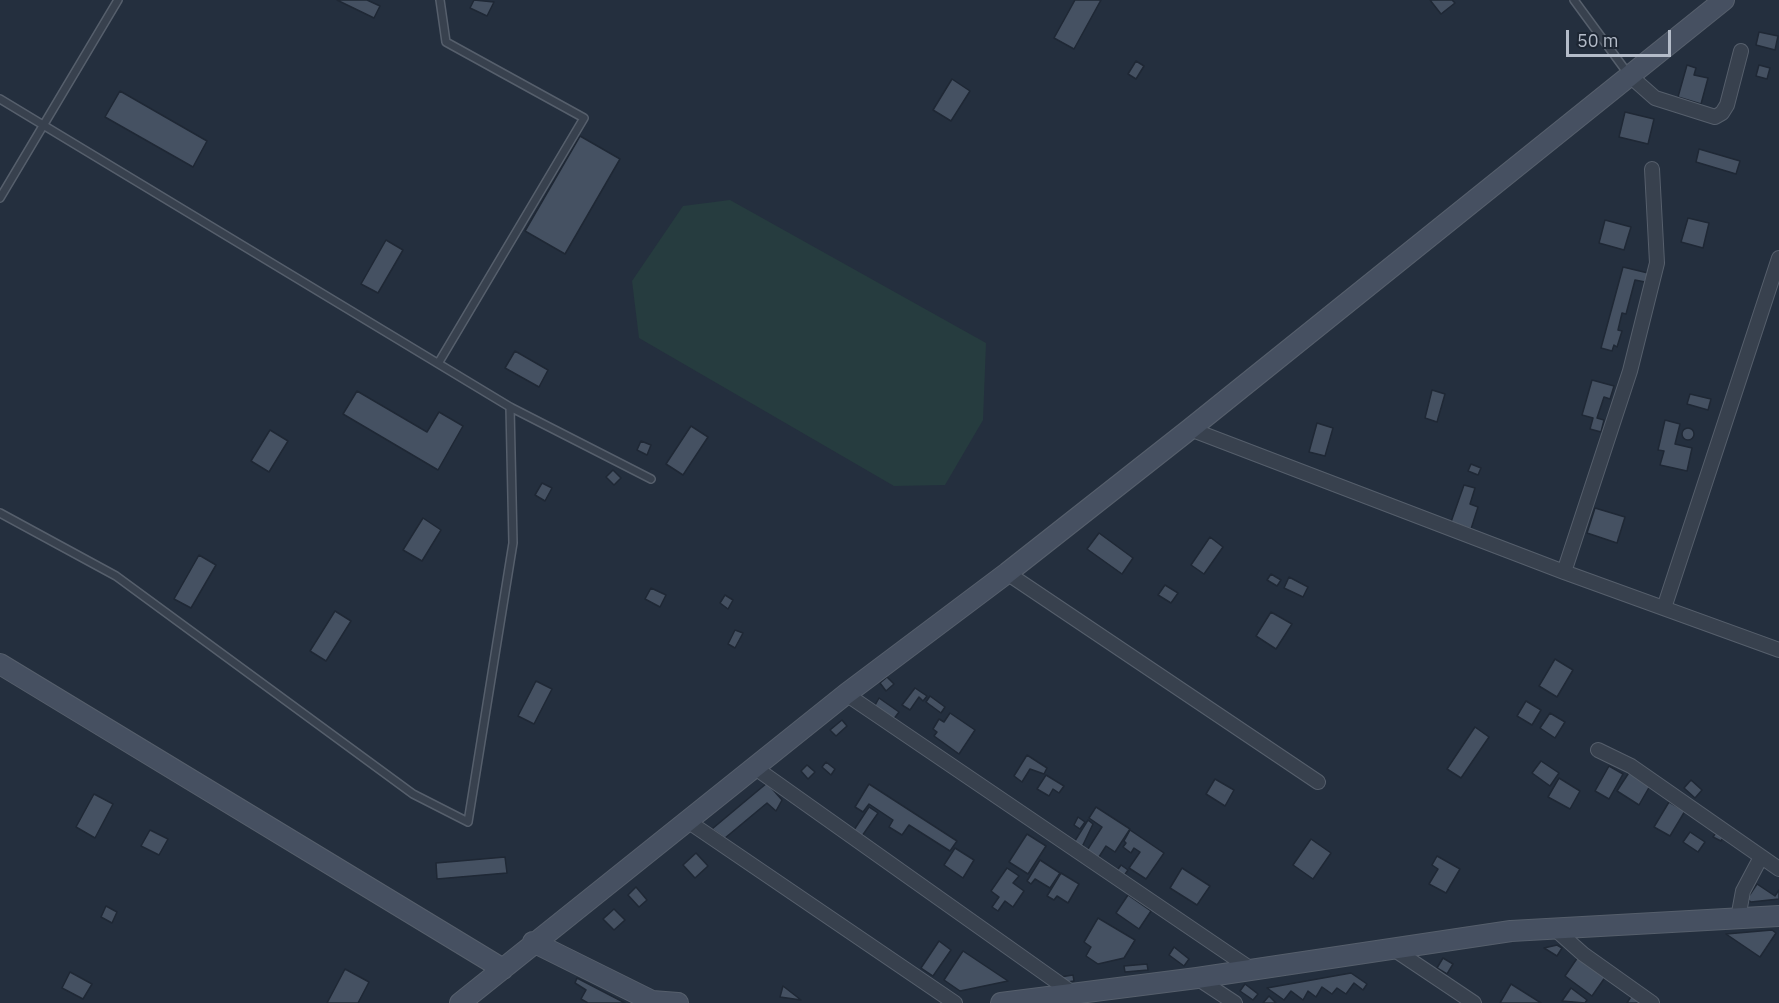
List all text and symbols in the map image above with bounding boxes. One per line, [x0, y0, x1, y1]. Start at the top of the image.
scale bar [1569, 18, 1674, 56]
text: 50 m [1577, 29, 1619, 52]

